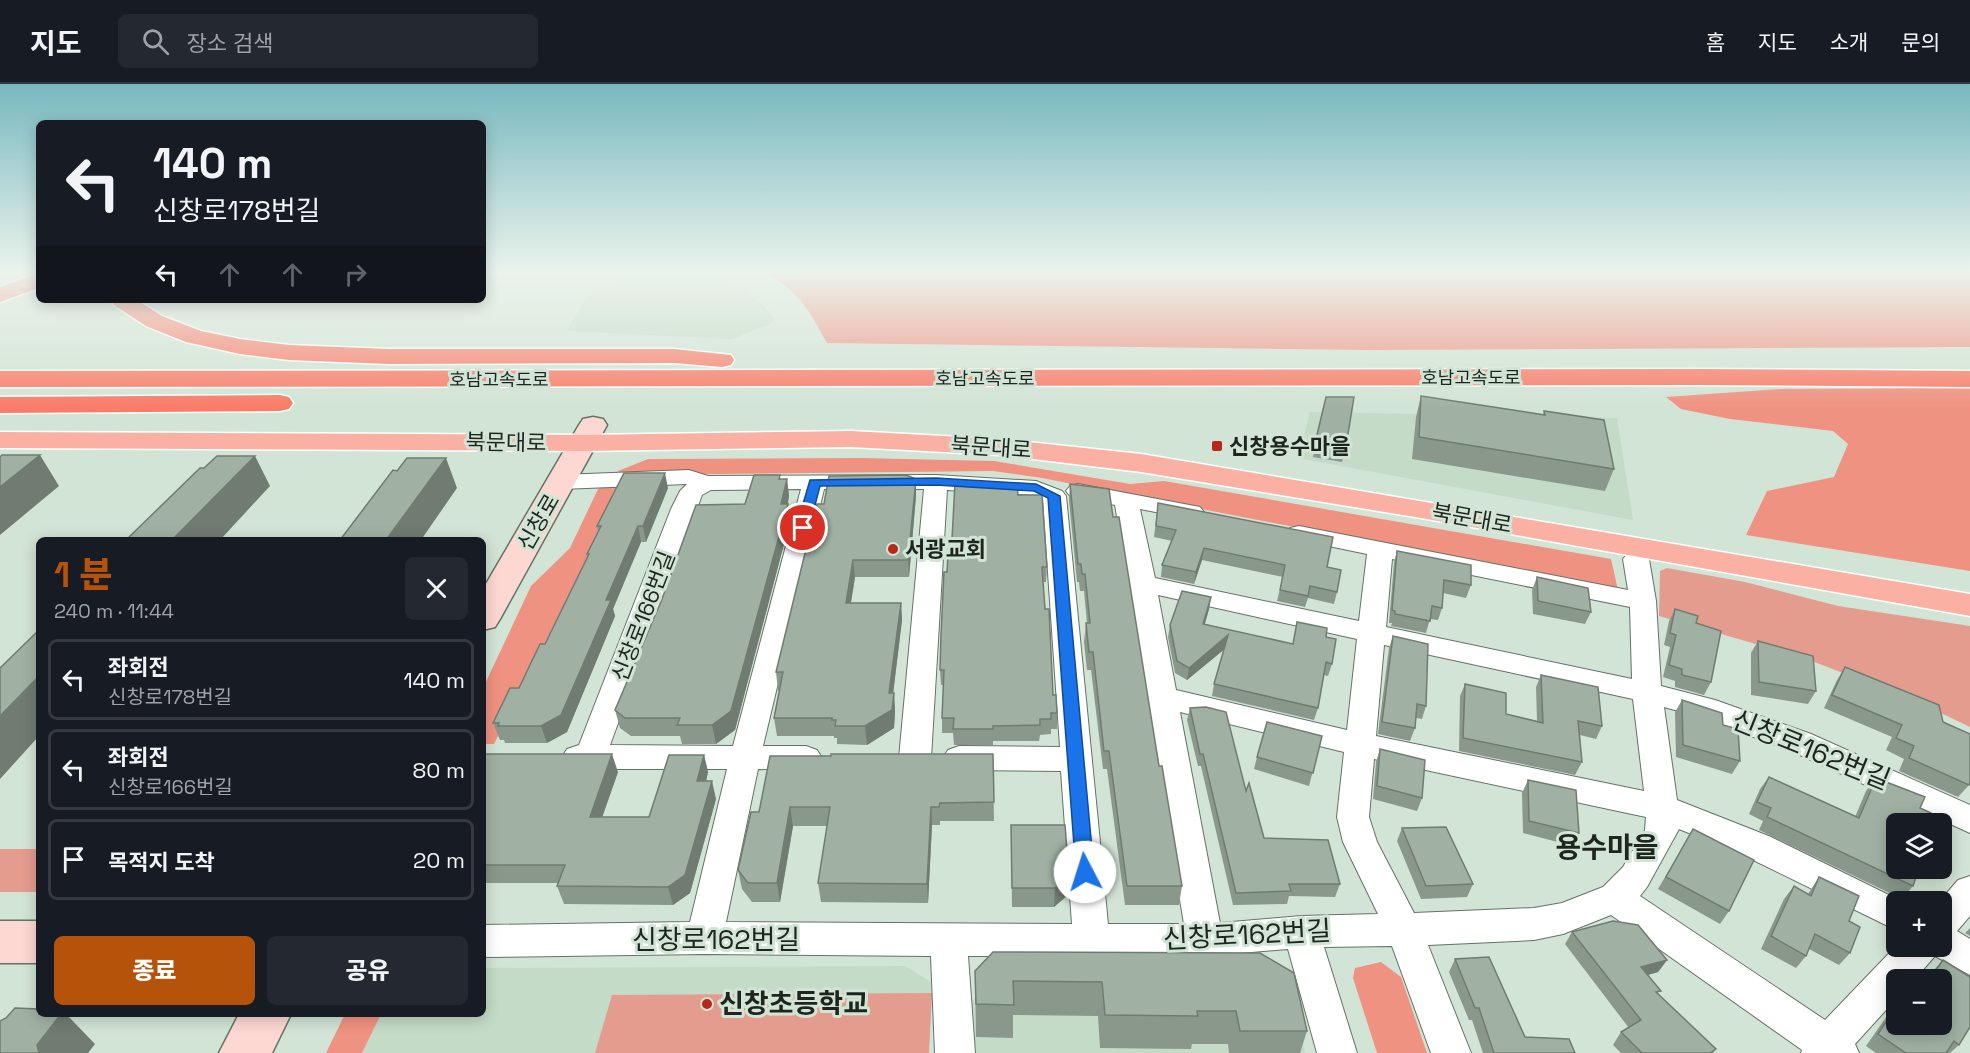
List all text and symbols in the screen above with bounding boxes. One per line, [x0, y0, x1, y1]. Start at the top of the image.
search box [118, 14, 538, 68]
text: 지도 [30, 25, 82, 61]
icon: search [139, 25, 172, 58]
text: 장소 검색 [187, 29, 273, 57]
text: 홈 [1706, 29, 1725, 56]
text: 지도 [1758, 29, 1797, 56]
text: 소개 [1830, 29, 1868, 56]
text: 문의 [1901, 29, 1940, 56]
text: 140 m [153, 137, 272, 190]
icon: left [54, 144, 132, 222]
text: 신창로178번길 [153, 193, 320, 228]
icon: left [150, 258, 183, 291]
icon: ahead [213, 258, 246, 291]
icon: ahead [276, 258, 309, 291]
icon: right [339, 258, 372, 291]
street label: 호남고속도로 [1421, 366, 1521, 389]
street label: 호남고속도로 [935, 367, 1035, 390]
street label: 호남고속도로 [449, 368, 549, 391]
street label: 북문대로 [465, 427, 547, 457]
street label: 북문대로 [950, 430, 1032, 464]
place label: 신창용수마을 [1229, 432, 1350, 460]
marker: 신창용수마을 [1210, 439, 1224, 453]
street label: 신창로 [511, 489, 565, 555]
street label: 북문대로 [1430, 497, 1514, 539]
pin [777, 502, 828, 553]
icon: arrive [786, 511, 819, 544]
place label: 서광교회 [905, 535, 986, 563]
marker: 서광교회 [886, 542, 900, 556]
street label: 신창로166번길 [605, 547, 681, 685]
text: 1 분 [54, 552, 113, 598]
button: close [405, 557, 468, 620]
text: 240 m · 11:44 [54, 598, 174, 624]
text: 좌회전 [108, 653, 169, 681]
icon: left [57, 663, 90, 696]
text: 140 m [403, 666, 465, 694]
text: 신창로178번길 [108, 684, 232, 710]
street label: 신창로162번길 [1727, 702, 1896, 797]
text: 좌회전 [108, 743, 169, 771]
icon: left [57, 753, 90, 786]
text: 80 m [413, 756, 465, 784]
text: 신창로166번길 [108, 774, 233, 800]
map controls [1886, 813, 1952, 1035]
button: layers [1886, 813, 1952, 879]
district label: 용수마을 [1555, 829, 1659, 865]
position arrow [1053, 840, 1117, 904]
icon: arrive [57, 843, 90, 876]
text: 20 m [413, 846, 465, 874]
text: 목적지 도착 [108, 848, 215, 876]
button: + [1886, 891, 1952, 957]
street label: 신창로162번길 [1162, 913, 1332, 956]
street label: 신창로162번길 [632, 922, 800, 957]
button: 종료 [54, 936, 255, 1005]
button: 공유 [267, 936, 468, 1005]
button: − [1886, 969, 1952, 1035]
place label: 신창초등학교 [719, 986, 868, 1021]
marker: 신창초등학교 [700, 997, 714, 1011]

